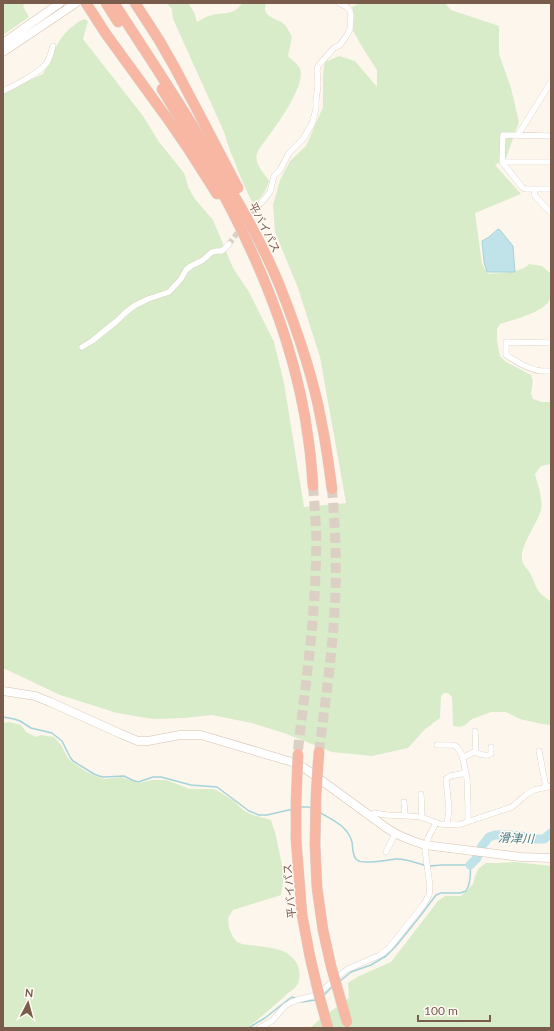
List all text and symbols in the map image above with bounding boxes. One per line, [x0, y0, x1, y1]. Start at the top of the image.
street label: 平バイパス [247, 200, 283, 254]
water label: 滑津川 [498, 830, 536, 846]
street label: 平バイパス [280, 863, 298, 919]
north arrow [8, 983, 48, 1023]
text: N [24, 986, 34, 999]
scale bar [418, 997, 490, 1023]
text: 100 m [424, 1003, 458, 1018]

